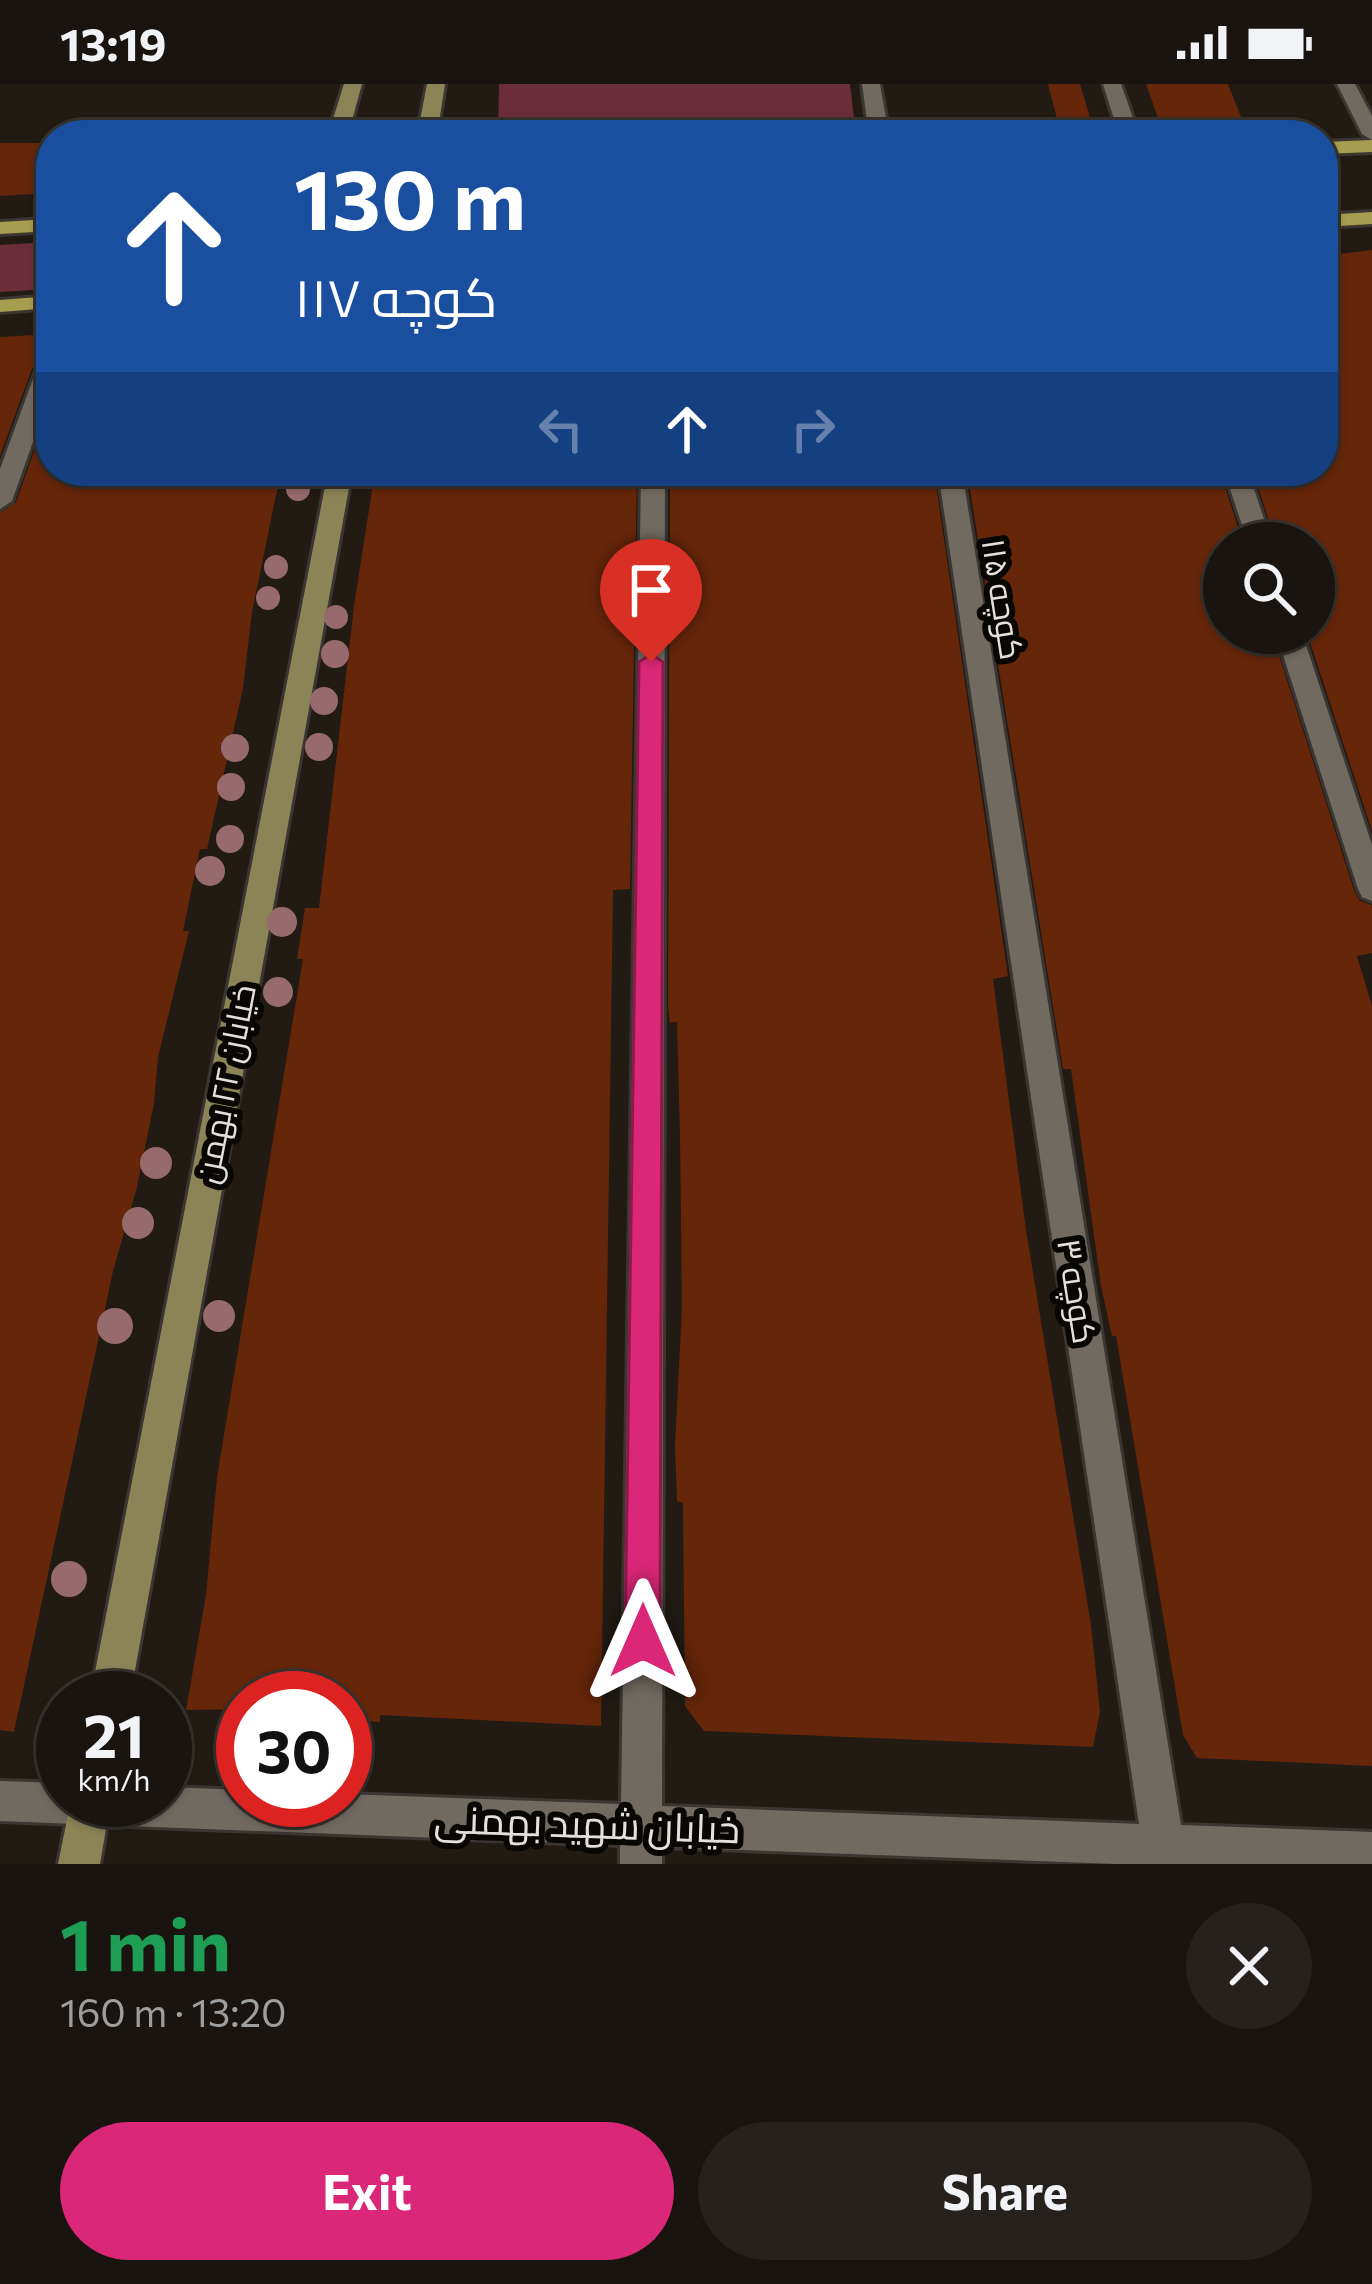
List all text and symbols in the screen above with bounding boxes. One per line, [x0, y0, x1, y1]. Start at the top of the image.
text: 13:19 [60, 15, 167, 70]
text: 130 m [294, 145, 526, 247]
icon: ahead [96, 168, 252, 324]
text: کوچه ۱۱۷ [294, 262, 498, 328]
icon: left [528, 396, 594, 462]
icon: ahead [654, 396, 720, 462]
icon: right [780, 396, 846, 462]
map controls [1203, 522, 1335, 654]
button: search [1203, 522, 1335, 654]
street label: کوچه ۱۱۵ [972, 535, 1034, 663]
pin [600, 539, 702, 662]
icon: arrive [618, 557, 684, 623]
street label: خیابان ۲۲ بهمن [184, 981, 265, 1187]
street label: کوچه ۳ [1047, 1235, 1107, 1347]
position arrow [580, 1578, 706, 1704]
speed limit sign: 30 [216, 1671, 372, 1827]
text: 21 [83, 1697, 145, 1770]
text: km/h [78, 1760, 150, 1797]
street label: خیابان شهید بهمنی [433, 1793, 741, 1853]
text: 1 min [60, 1898, 231, 1986]
button: close [1186, 1903, 1312, 2029]
text: 160 m · 13:20 [60, 1987, 287, 2035]
button: Exit [60, 2122, 674, 2260]
button: Share [698, 2122, 1312, 2260]

